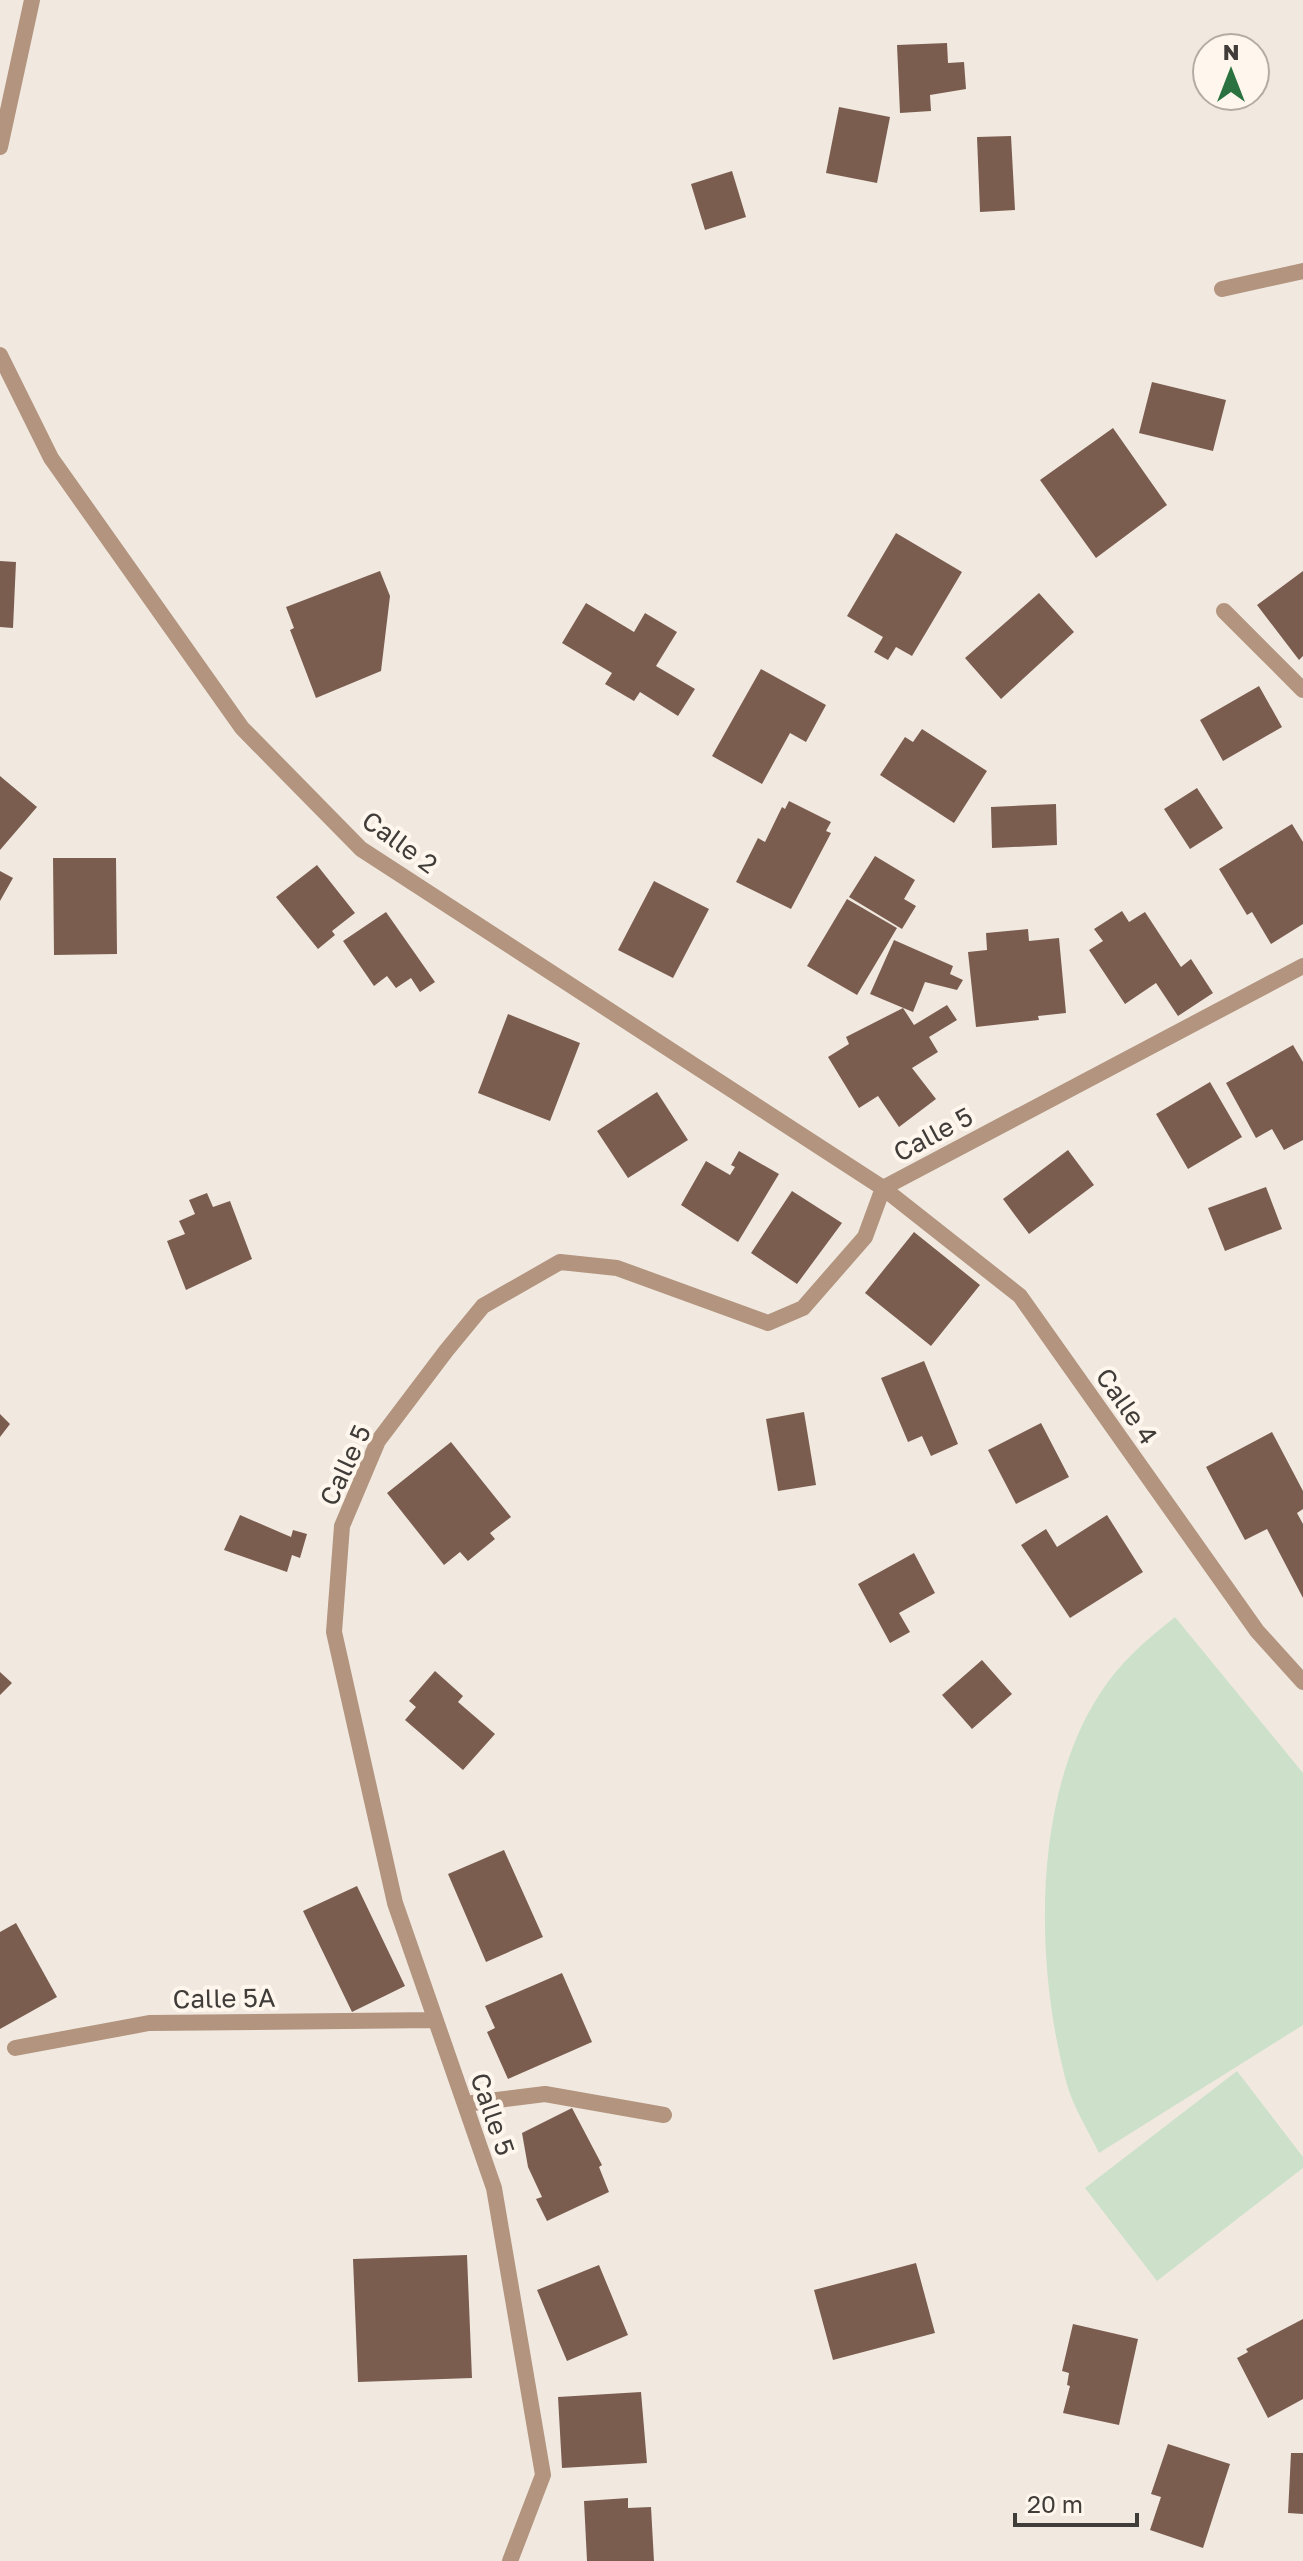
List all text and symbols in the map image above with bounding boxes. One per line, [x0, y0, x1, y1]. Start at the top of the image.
north arrow [1191, 32, 1271, 112]
text: N [1223, 38, 1239, 65]
street label: Calle 2 [356, 804, 444, 880]
street label: Calle 5 [888, 1100, 978, 1168]
street label: Calle 4 [1090, 1362, 1164, 1450]
street label: Calle 5 [313, 1420, 377, 1510]
street label: Calle 5A [172, 1982, 276, 2014]
street label: Calle 5 [464, 2069, 522, 2159]
scale bar [1015, 2477, 1137, 2527]
text: 20 m [1027, 2489, 1083, 2518]

